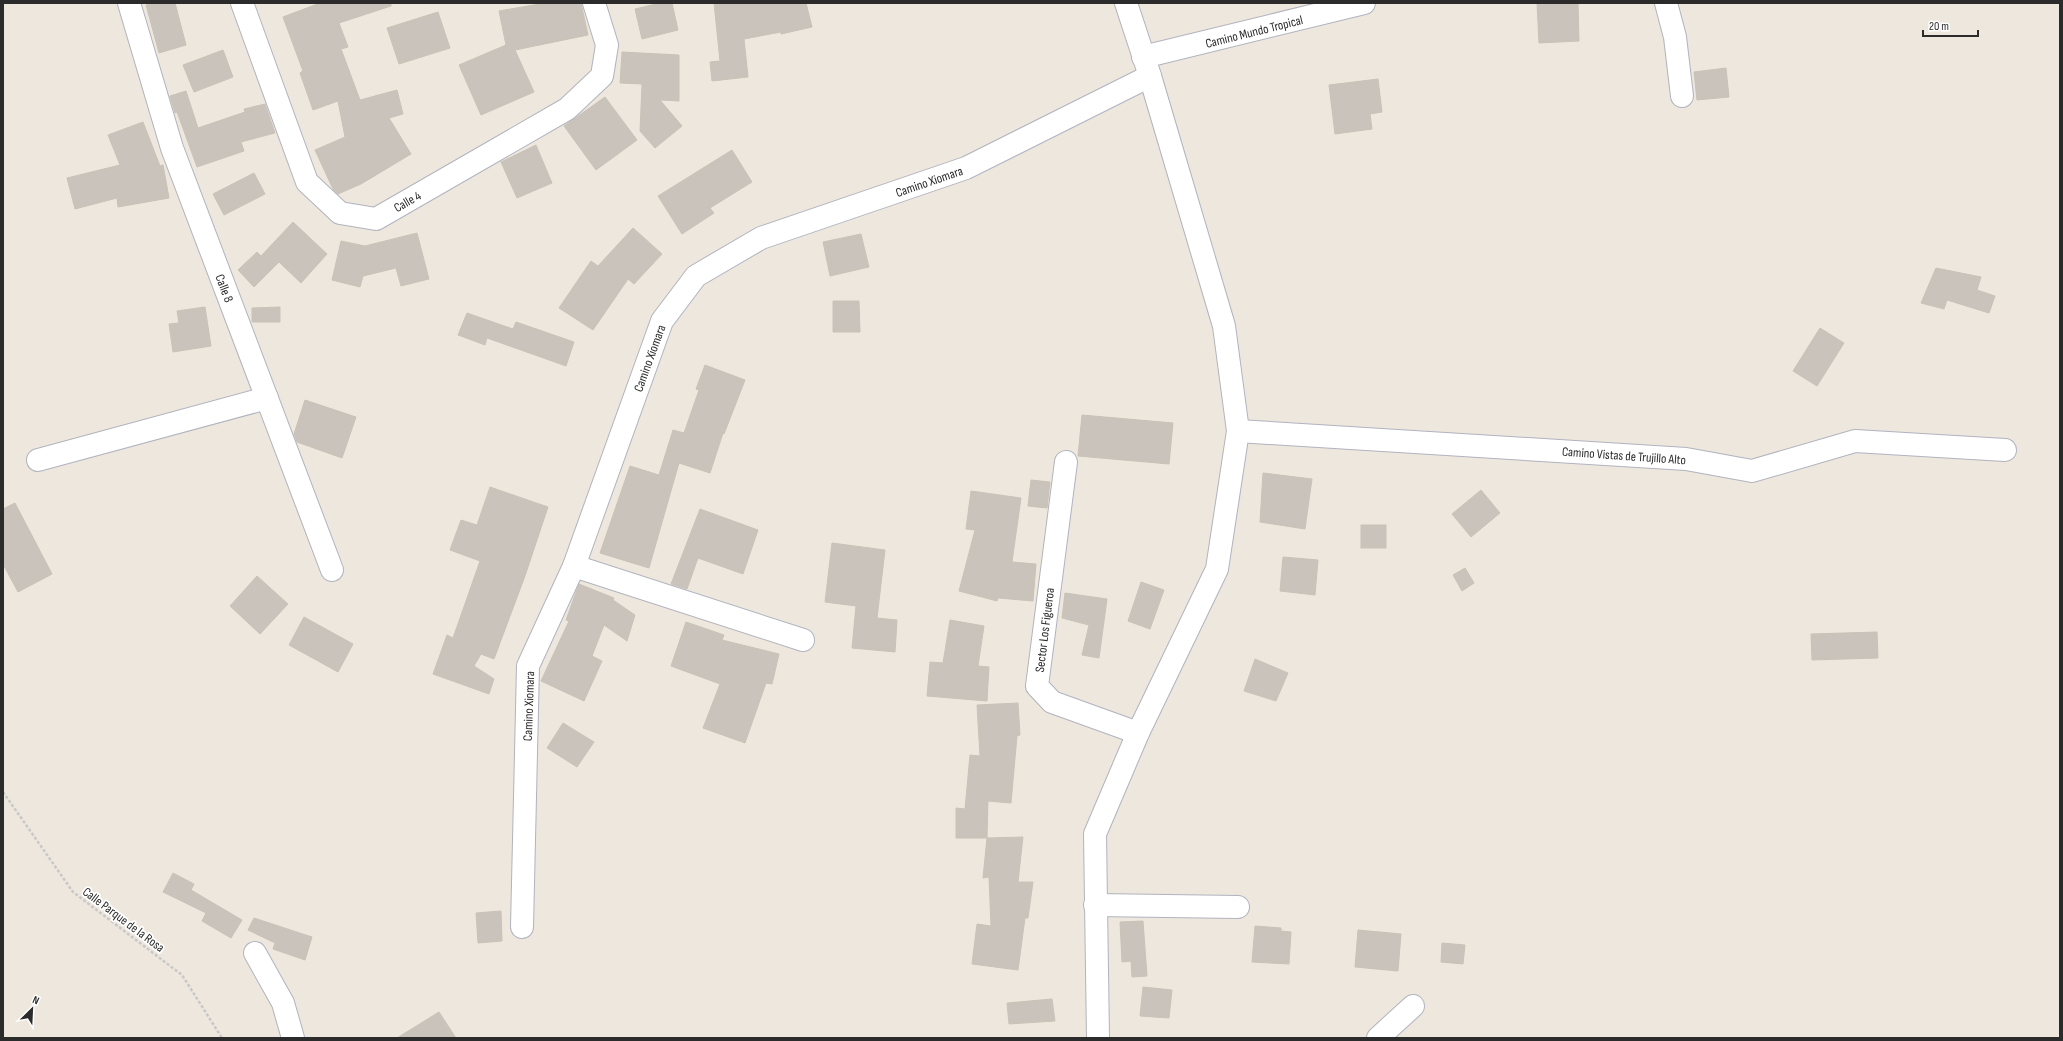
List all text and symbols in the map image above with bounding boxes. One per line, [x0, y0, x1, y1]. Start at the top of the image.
street label: Camino Mundo Tropical [1204, 12, 1305, 52]
scale bar [1923, 12, 1978, 38]
text: 20 m [1929, 19, 1949, 34]
street label: Camino Xiomara [894, 163, 965, 201]
street label: Calle 4 [391, 187, 424, 216]
street label: Calle 8 [211, 272, 237, 305]
street label: Camino Xiomara [630, 323, 669, 394]
street label: Camino Vistas de Trujillo Alto [1561, 444, 1686, 468]
street label: Sector Los Figueroa [1032, 587, 1058, 673]
street label: Camino Xiomara [520, 671, 538, 741]
street label: Calle Parque de la Rosa [79, 884, 167, 956]
north arrow [12, 989, 52, 1029]
text: N [31, 993, 41, 1008]

